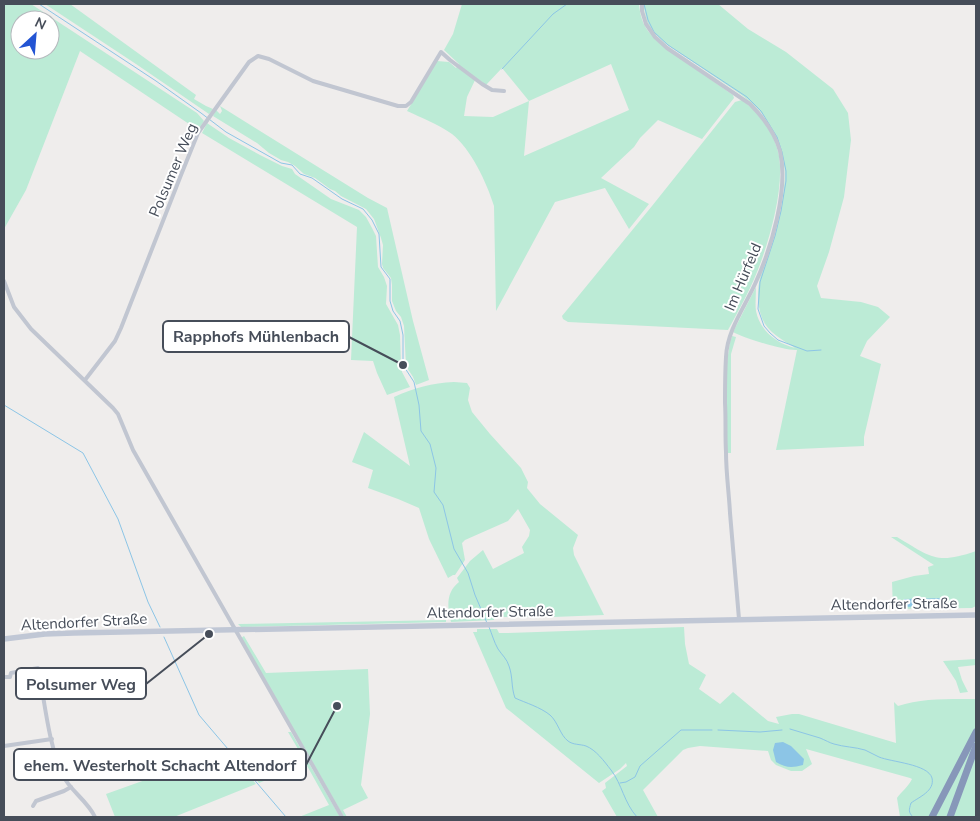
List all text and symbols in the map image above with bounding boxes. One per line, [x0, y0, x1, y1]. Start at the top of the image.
north arrow [10, 10, 60, 60]
text: N [32, 13, 49, 35]
street label: Polsumer Weg [144, 120, 202, 220]
street label: Im Hürfeld [720, 240, 766, 314]
callout: Rapphofs Mühlenbach [163, 321, 349, 352]
text: Rapphofs Mühlenbach [173, 326, 339, 348]
street label: Altendorfer Straße [830, 593, 958, 615]
street label: Altendorfer Straße [426, 601, 554, 623]
street label: Altendorfer Straße [20, 609, 148, 635]
callout: Polsumer Weg [16, 668, 146, 699]
text: Polsumer Weg [26, 674, 136, 696]
callout: ehem. Westerholt Schacht Altendorf [14, 749, 306, 780]
text: ehem. Westerholt Schacht Altendorf [24, 755, 297, 777]

